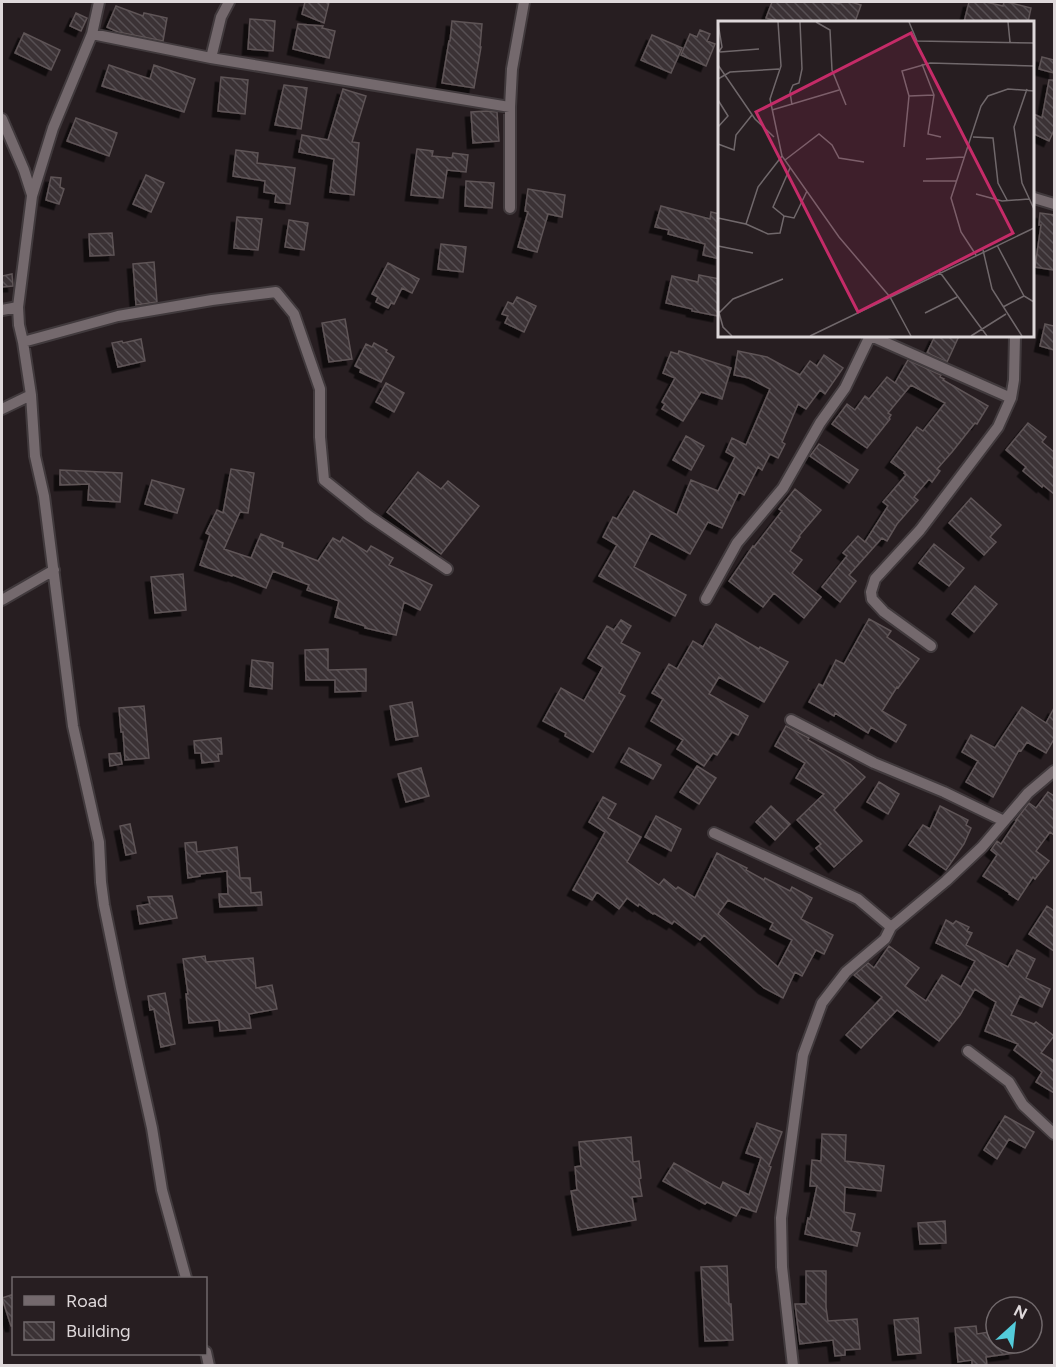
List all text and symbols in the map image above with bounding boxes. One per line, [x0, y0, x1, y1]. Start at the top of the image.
inset map [718, 21, 1035, 338]
legend [12, 1277, 207, 1355]
text: Road [66, 1290, 107, 1312]
north arrow [984, 1295, 1044, 1355]
text: N [1011, 1301, 1030, 1323]
text: Building [66, 1320, 131, 1342]

